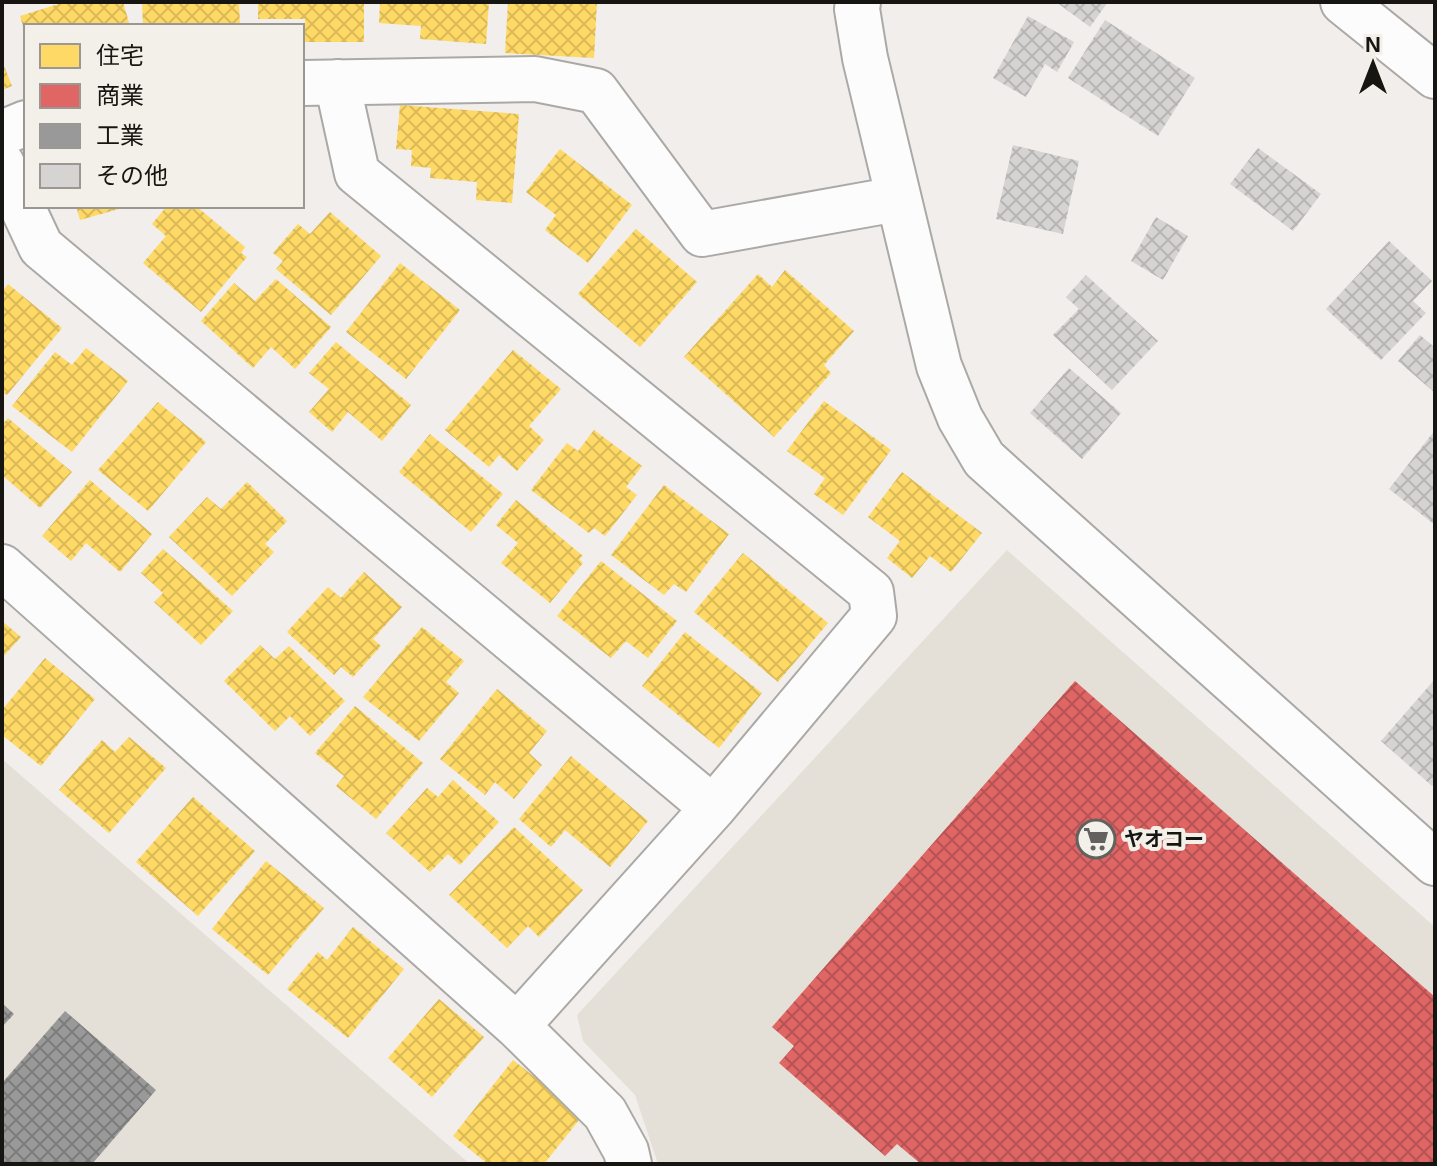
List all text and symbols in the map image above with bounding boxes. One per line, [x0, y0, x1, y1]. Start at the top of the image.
legend [24, 24, 304, 208]
north arrow [1333, 24, 1413, 104]
text: N [1365, 32, 1381, 57]
text: 住宅 [96, 42, 144, 69]
text: 商業 [96, 82, 144, 109]
text: 工業 [96, 122, 144, 149]
text: その他 [96, 162, 168, 189]
supermarket icon: ヤオコー [1075, 818, 1117, 860]
place label: ヤオコー [1124, 828, 1204, 850]

